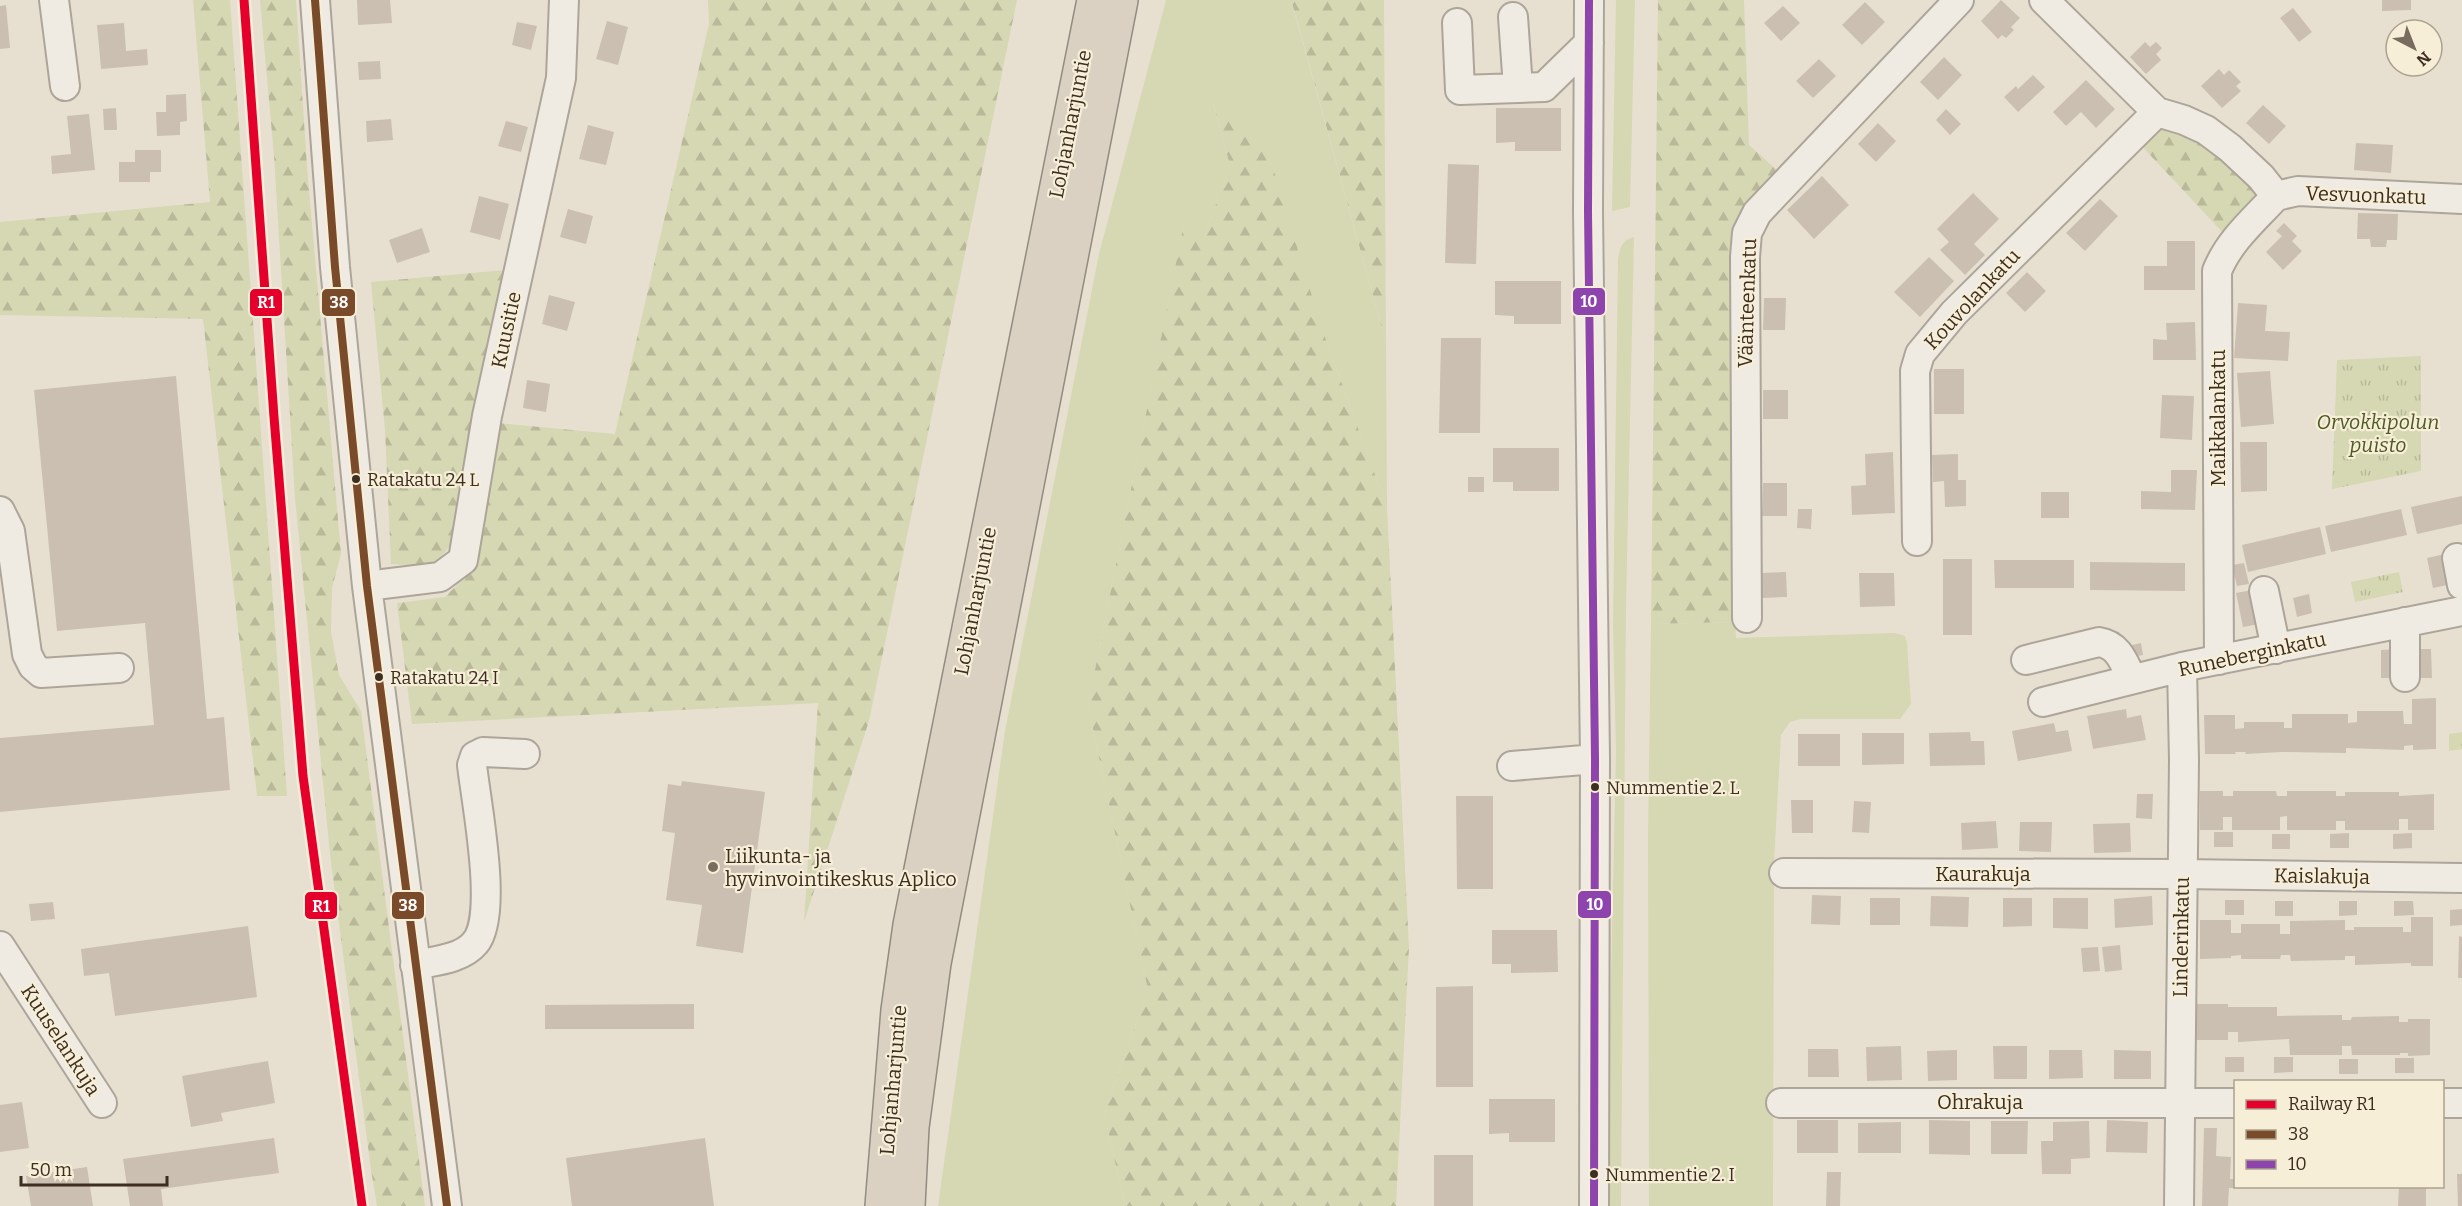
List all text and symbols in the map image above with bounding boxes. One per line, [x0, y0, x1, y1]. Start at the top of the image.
north arrow [2384, 18, 2444, 78]
street label: Lohjanharjuntie [1044, 48, 1097, 200]
text: N [2413, 48, 2435, 70]
street label: Vesvuonkatu [2305, 181, 2427, 209]
street label: Väänteenkatu [1733, 238, 1761, 368]
street label: Kouvolankatu [1919, 244, 2025, 354]
line badge: 10 [1572, 287, 1606, 316]
line badge: R1 [249, 288, 283, 317]
line badge: 38 [321, 288, 356, 317]
street label: Kuusitie [486, 289, 526, 371]
text: 10 [1580, 292, 1598, 311]
text: R1 [257, 293, 275, 312]
text: 38 [330, 293, 348, 312]
street label: Maikkalankatu [2206, 349, 2230, 487]
park label: Orvokkipolun puisto [2317, 410, 2439, 457]
place label: Ratakatu 24 L [367, 469, 479, 491]
marker: Ratakatu 24 L [350, 473, 362, 485]
street label: Lohjanharjuntie [949, 525, 1002, 677]
street label: Runeberginkatu [2176, 627, 2328, 681]
place label: Ratakatu 24 I [390, 667, 499, 689]
marker: Ratakatu 24 I [373, 671, 385, 683]
place label: Nummentie 2. L [1606, 777, 1740, 799]
marker: Nummentie 2. L [1589, 781, 1601, 793]
place label: Liikunta- ja hyvinvointikeskus Aplico [725, 844, 957, 891]
marker: Liikunta- ja hyvinvointikeskus Aplico [706, 860, 720, 874]
street label: Kaurakuja [1935, 862, 2031, 887]
street label: Kaislakuja [2274, 863, 2370, 890]
street label: Linderinkatu [2168, 876, 2194, 998]
line badge: 10 [1577, 890, 1612, 919]
line badge: R1 [304, 891, 338, 920]
line badge: 38 [391, 891, 425, 920]
text: 10 [1586, 895, 1604, 914]
text: 38 [399, 896, 417, 915]
text: R1 [312, 897, 330, 916]
street label: Kuuselankuja [15, 980, 106, 1101]
street label: Lohjanharjuntie [874, 1004, 913, 1156]
legend [2234, 1080, 2444, 1188]
street label: Ohrakuja [1937, 1090, 2023, 1115]
text: Railway R1 [2288, 1093, 2376, 1115]
text: 38 [2288, 1123, 2309, 1145]
scale bar [21, 1149, 166, 1187]
text: 10 [2288, 1153, 2307, 1175]
text: 50 m [30, 1159, 72, 1181]
place label: Nummentie 2. I [1605, 1164, 1735, 1186]
marker: Nummentie 2. I [1588, 1168, 1600, 1180]

